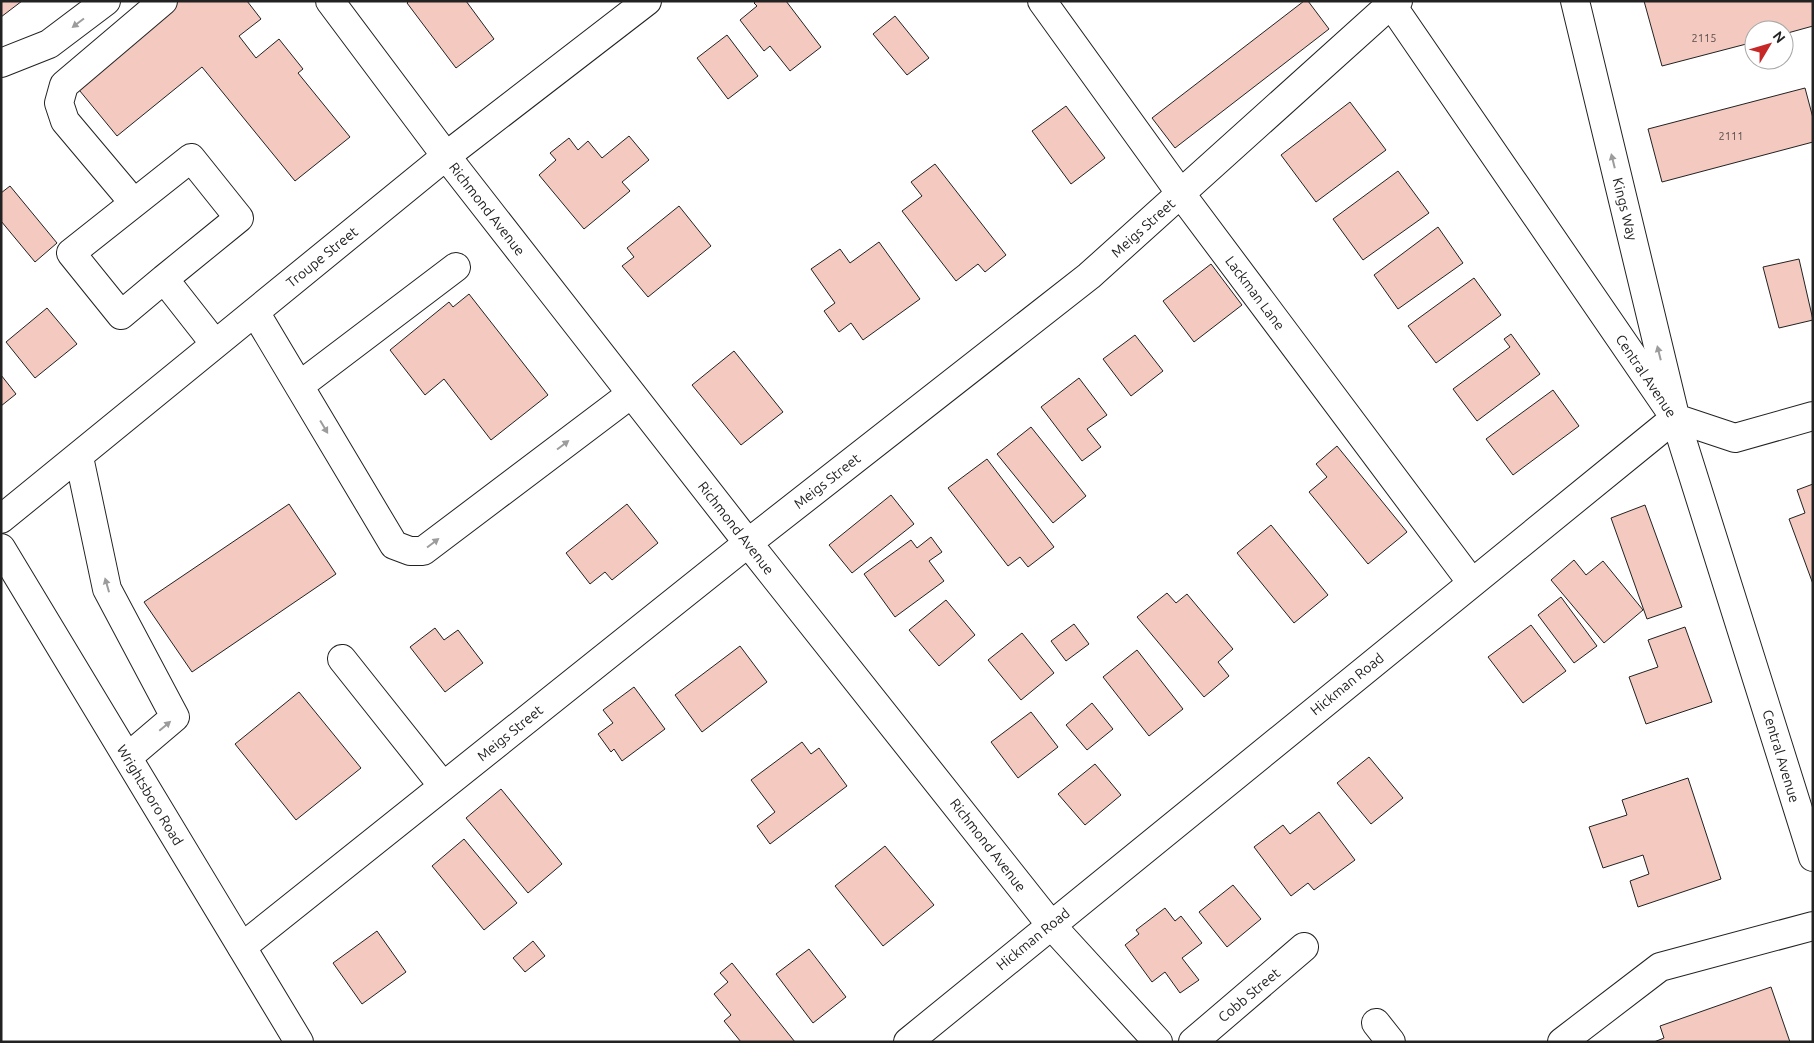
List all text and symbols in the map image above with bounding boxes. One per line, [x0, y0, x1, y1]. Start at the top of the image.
one-way arrow [72, 17, 85, 28]
north arrow [1744, 20, 1794, 70]
text: N [1770, 28, 1789, 46]
house number: 2115 [1692, 32, 1716, 44]
house number: 2111 [1719, 130, 1743, 142]
one-way arrow [1609, 154, 1617, 169]
street label: Richmond Avenue [446, 159, 528, 259]
street label: Kings Way [1609, 176, 1641, 242]
street label: Meigs Street [1108, 195, 1178, 261]
street label: Troupe Street [283, 223, 361, 291]
street label: Lackman Lane [1222, 253, 1288, 333]
street label: Central Avenue [1612, 332, 1680, 420]
one-way arrow [1655, 346, 1663, 361]
one-way arrow [319, 421, 328, 434]
one-way arrow [556, 440, 569, 451]
street label: Meigs Street [791, 450, 864, 512]
street label: Richmond Avenue [695, 478, 777, 578]
one-way arrow [426, 538, 440, 548]
one-way arrow [103, 577, 111, 593]
street label: Hickman Road [1307, 650, 1387, 718]
street label: Meigs Street [474, 701, 546, 764]
street label: Central Avenue [1759, 708, 1803, 804]
one-way arrow [159, 721, 171, 732]
street label: Wrightsboro Road [114, 742, 186, 848]
street label: Richmond Avenue [947, 795, 1029, 895]
street label: Hickman Road [993, 905, 1073, 973]
street label: Cobb Street [1215, 964, 1283, 1025]

